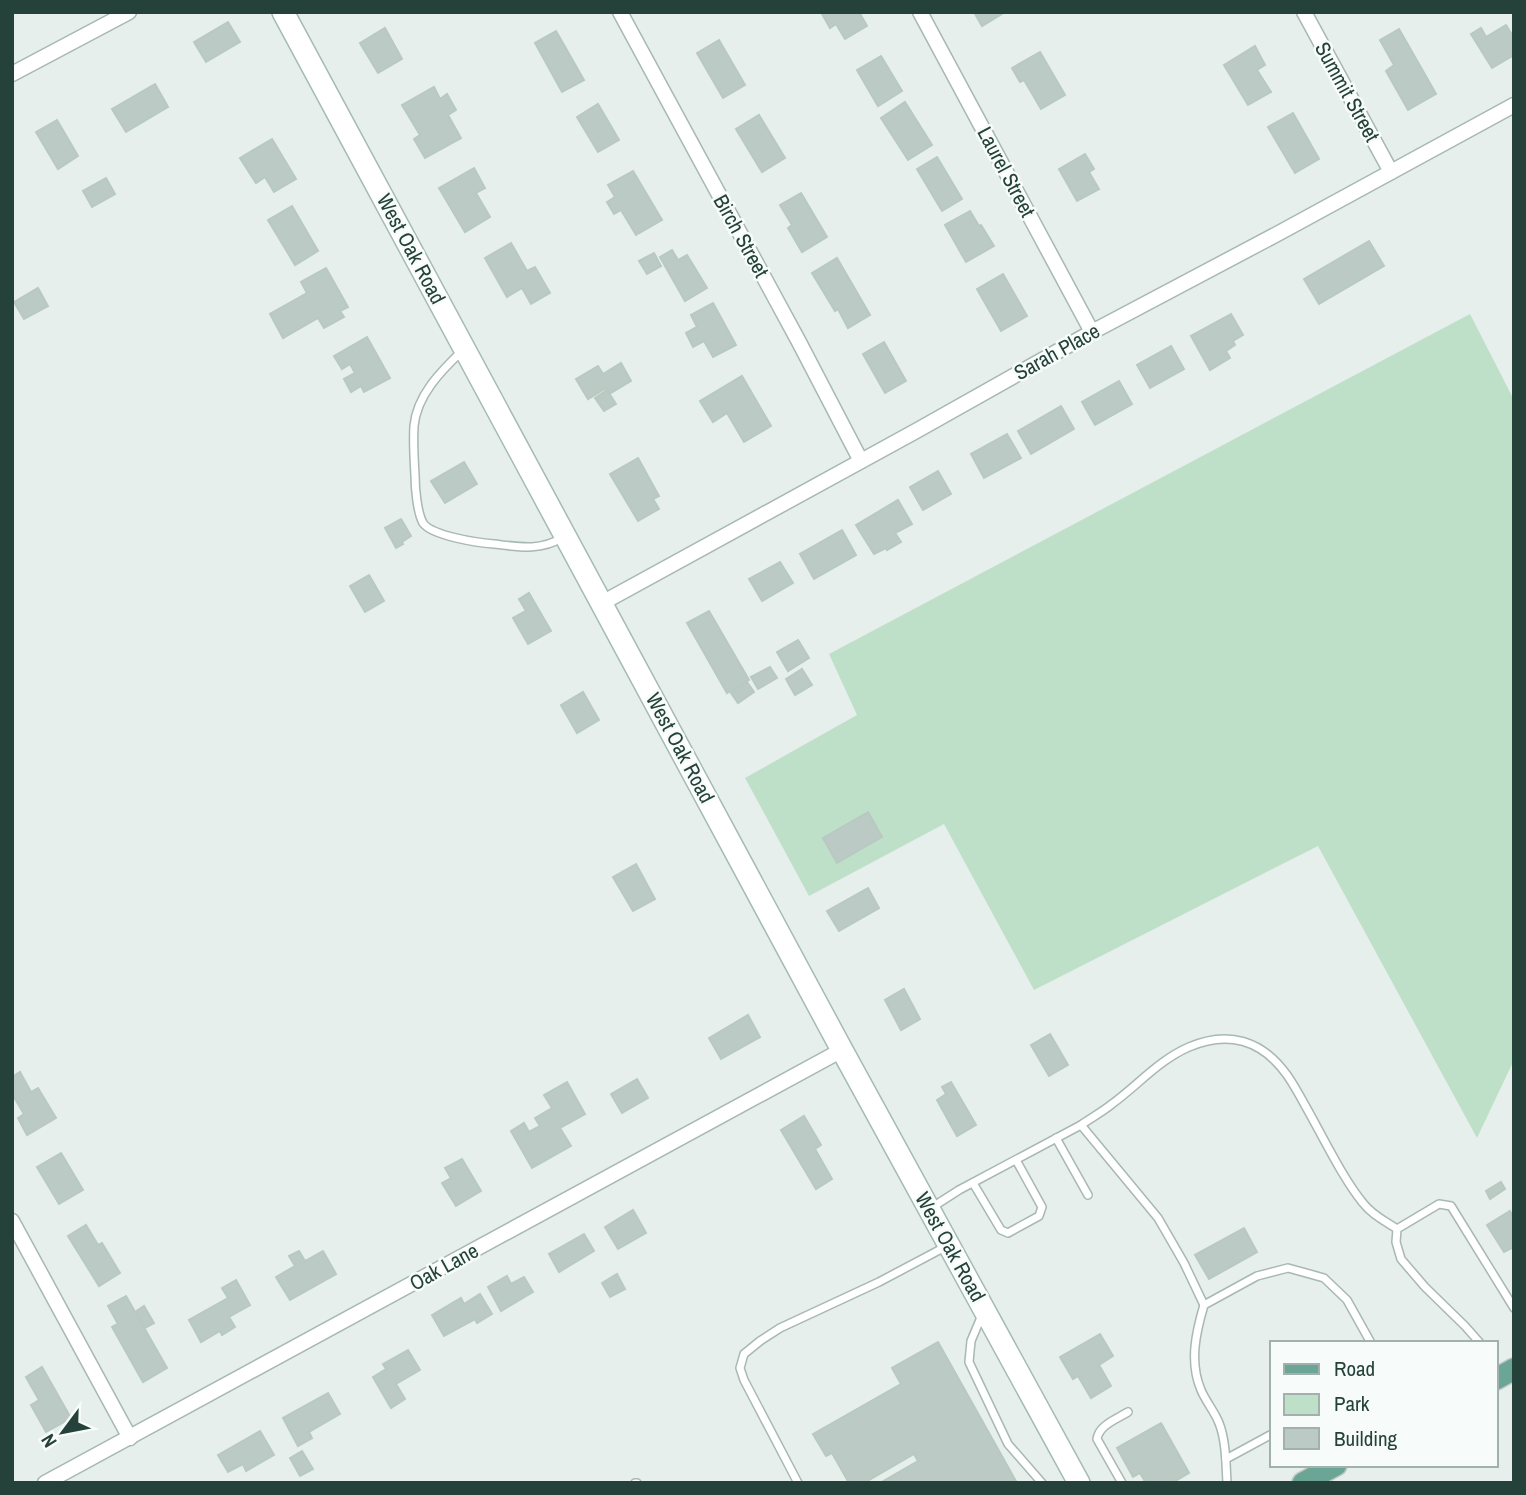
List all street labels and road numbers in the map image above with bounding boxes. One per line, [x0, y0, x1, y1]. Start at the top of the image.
street label: Summit Street [1308, 37, 1387, 147]
street label: Laurel Street [970, 121, 1042, 222]
street label: West Oak Road [370, 188, 453, 309]
street label: Birch Street [707, 189, 776, 283]
street label: Sarah Place [1009, 316, 1105, 387]
street label: West Oak Road [639, 687, 722, 808]
street label: West Oak Road [908, 1187, 993, 1307]
street label: Oak Lane [404, 1236, 483, 1297]

